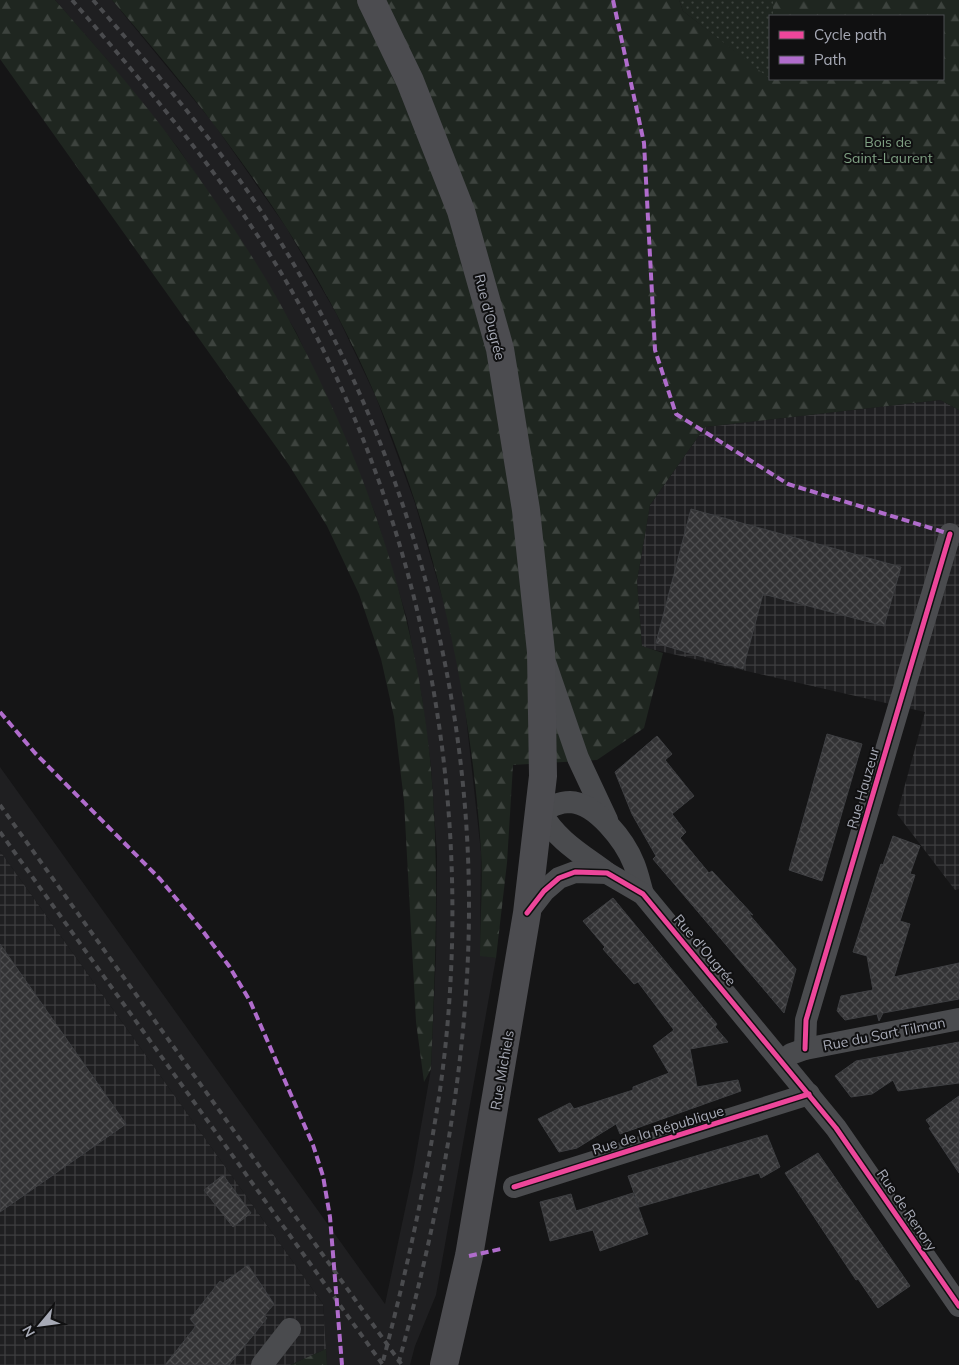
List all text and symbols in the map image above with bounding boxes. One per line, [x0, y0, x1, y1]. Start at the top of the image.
legend [769, 15, 944, 80]
text: Cycle path [814, 25, 887, 44]
text: Path [814, 50, 846, 69]
park label: Bois de Saint-Laurent [843, 133, 933, 167]
street label: Rue d'Ougrée [471, 272, 509, 362]
street label: Rue Hauzeur [843, 744, 884, 831]
street label: Rue d'Ougrée [670, 910, 740, 990]
street label: Rue du Sart Tilman [821, 1013, 947, 1055]
street label: Rue Michiels [486, 1029, 518, 1111]
street label: Rue de la République [590, 1101, 726, 1159]
street label: Rue de Renory [873, 1166, 941, 1255]
north arrow [15, 1300, 65, 1350]
text: N [18, 1322, 39, 1340]

